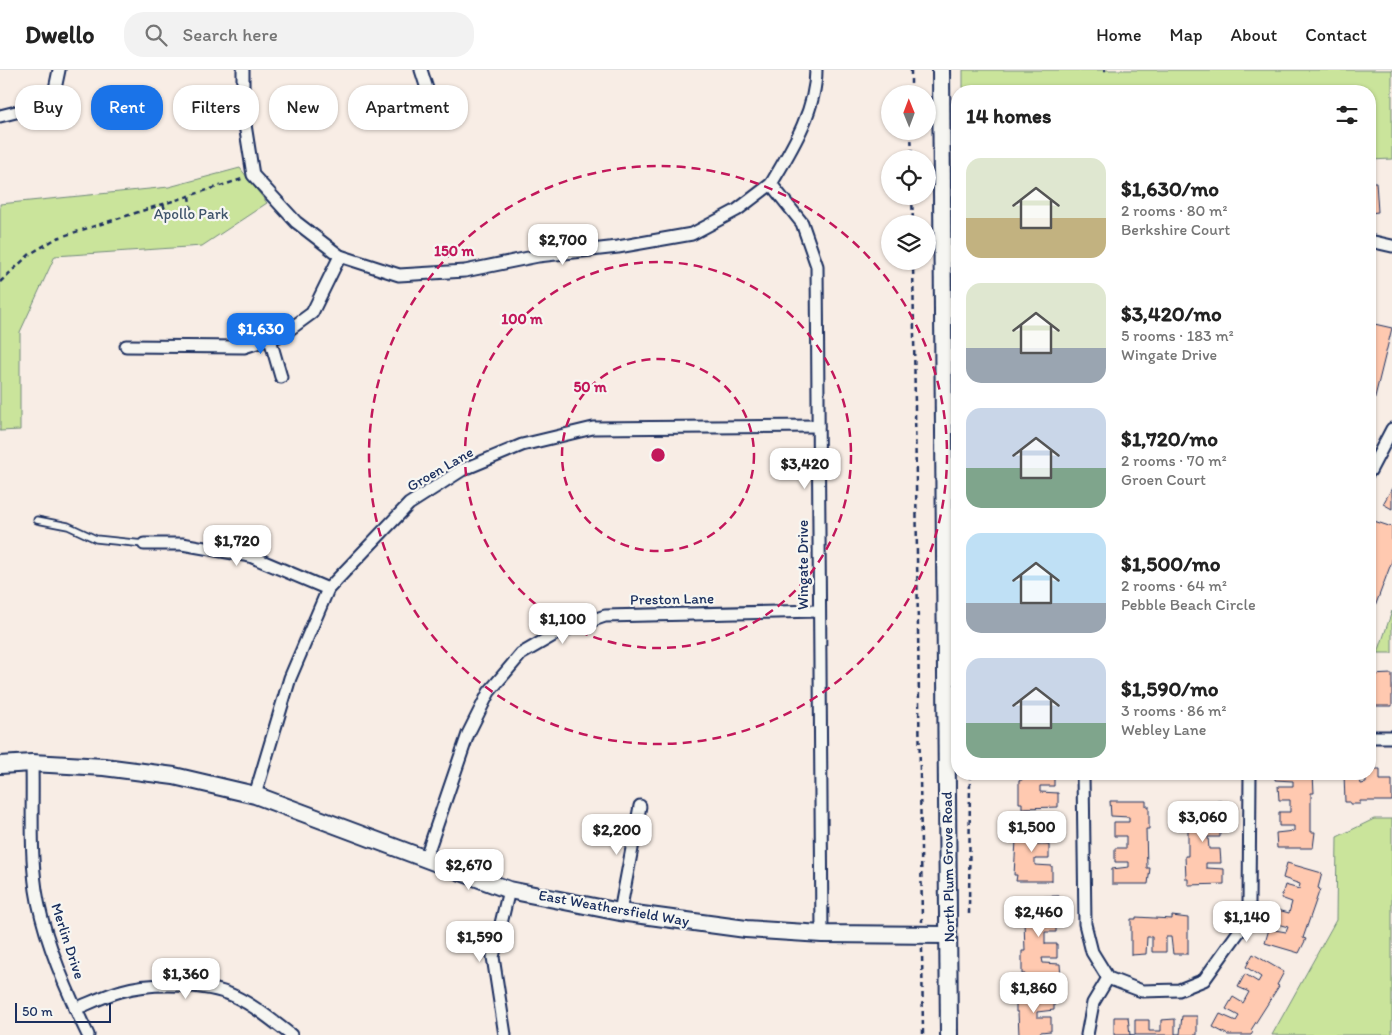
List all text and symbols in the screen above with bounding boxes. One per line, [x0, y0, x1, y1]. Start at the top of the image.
search box [124, 12, 474, 57]
text: Dwello [25, 20, 94, 49]
icon: search [142, 21, 170, 49]
text: Search here [182, 23, 278, 46]
text: Home [1096, 24, 1142, 46]
text: Map [1170, 24, 1203, 46]
text: About [1231, 24, 1277, 46]
text: Contact [1305, 24, 1367, 46]
chip: Buy [15, 85, 81, 130]
chip: Rent [91, 85, 163, 130]
chip: Filters [173, 85, 259, 130]
chip: New [269, 85, 338, 130]
chip: Apartment [348, 85, 468, 130]
north arrow [881, 85, 936, 140]
map controls [881, 85, 936, 270]
icon: filters [1333, 101, 1361, 129]
text: 14 homes [966, 103, 1051, 128]
button: locate [881, 150, 936, 205]
text: $1,630/mo [1121, 176, 1219, 201]
icon: home [1006, 178, 1066, 238]
text: 2 rooms · 80 m² [1121, 201, 1227, 220]
park label: Apollo Park [154, 205, 229, 223]
button: layers [881, 215, 936, 270]
text: Berkshire Court [1121, 220, 1230, 239]
pin: $2,700 [522, 224, 604, 266]
text: $2,700 [539, 230, 587, 249]
text: 150 m [434, 242, 474, 260]
text: $3,420/mo [1121, 301, 1222, 326]
icon: home [1006, 303, 1066, 363]
text: 100 m [501, 310, 543, 328]
pin: $1,630 [220, 312, 302, 355]
text: $1,630 [238, 319, 284, 338]
text: 5 rooms · 183 m² [1121, 326, 1234, 345]
text: Wingate Drive [1121, 345, 1217, 364]
text: 50 m [573, 378, 607, 396]
text: $1,720/mo [1121, 426, 1218, 451]
icon: home [1006, 428, 1066, 488]
street label: Groen Lane [404, 443, 476, 495]
centre of rings [649, 446, 667, 464]
pin: $3,420 [764, 448, 846, 490]
text: 2 rooms · 70 m² [1121, 451, 1227, 470]
text: $3,420 [781, 454, 829, 473]
text: Groen Court [1121, 470, 1206, 489]
street label: Wingate Drive [794, 520, 812, 610]
pin: $1,720 [196, 524, 278, 567]
text: $1,720 [214, 531, 260, 550]
text: $1,500/mo [1121, 551, 1220, 576]
icon: home [1006, 553, 1066, 613]
text: 2 rooms · 64 m² [1121, 576, 1227, 595]
street label: Preston Lane [630, 589, 714, 609]
text: Pebble Beach Circle [1121, 595, 1256, 614]
pin: $1,100 [522, 602, 604, 645]
text: $1,100 [540, 609, 586, 628]
text: $1,590/mo [1121, 676, 1218, 701]
icon: home [1006, 678, 1066, 738]
text: 3 rooms · 86 m² [1121, 701, 1226, 720]
text: Webley Lane [1121, 720, 1206, 739]
street label: North Plum Grove Road [938, 791, 958, 943]
pin: $3,060 [1162, 800, 1244, 843]
text: $3,060 [1179, 807, 1227, 826]
pin: $1,500 [991, 810, 1073, 853]
pin: $2,200 [576, 814, 658, 856]
text: $1,500 [1008, 817, 1056, 836]
text: $2,200 [593, 820, 641, 839]
pin: $2,670 [428, 848, 510, 891]
text: $2,670 [446, 855, 492, 874]
street label: East Weathersfield Way [537, 886, 691, 930]
pin: $2,460 [998, 896, 1080, 938]
pin: $1,140 [1206, 900, 1288, 943]
street label: Merlin Drive [47, 901, 89, 981]
text: $2,460 [1015, 902, 1063, 921]
text: $1,140 [1224, 907, 1270, 926]
pin: $1,590 [439, 920, 521, 963]
text: $1,590 [457, 927, 503, 946]
pin: $1,360 [145, 958, 227, 1000]
text: $1,360 [163, 964, 209, 983]
pin: $1,860 [993, 972, 1075, 1014]
text: $1,860 [1011, 978, 1057, 997]
scale bar [15, 1000, 111, 1023]
text: 50 m [22, 1003, 53, 1020]

